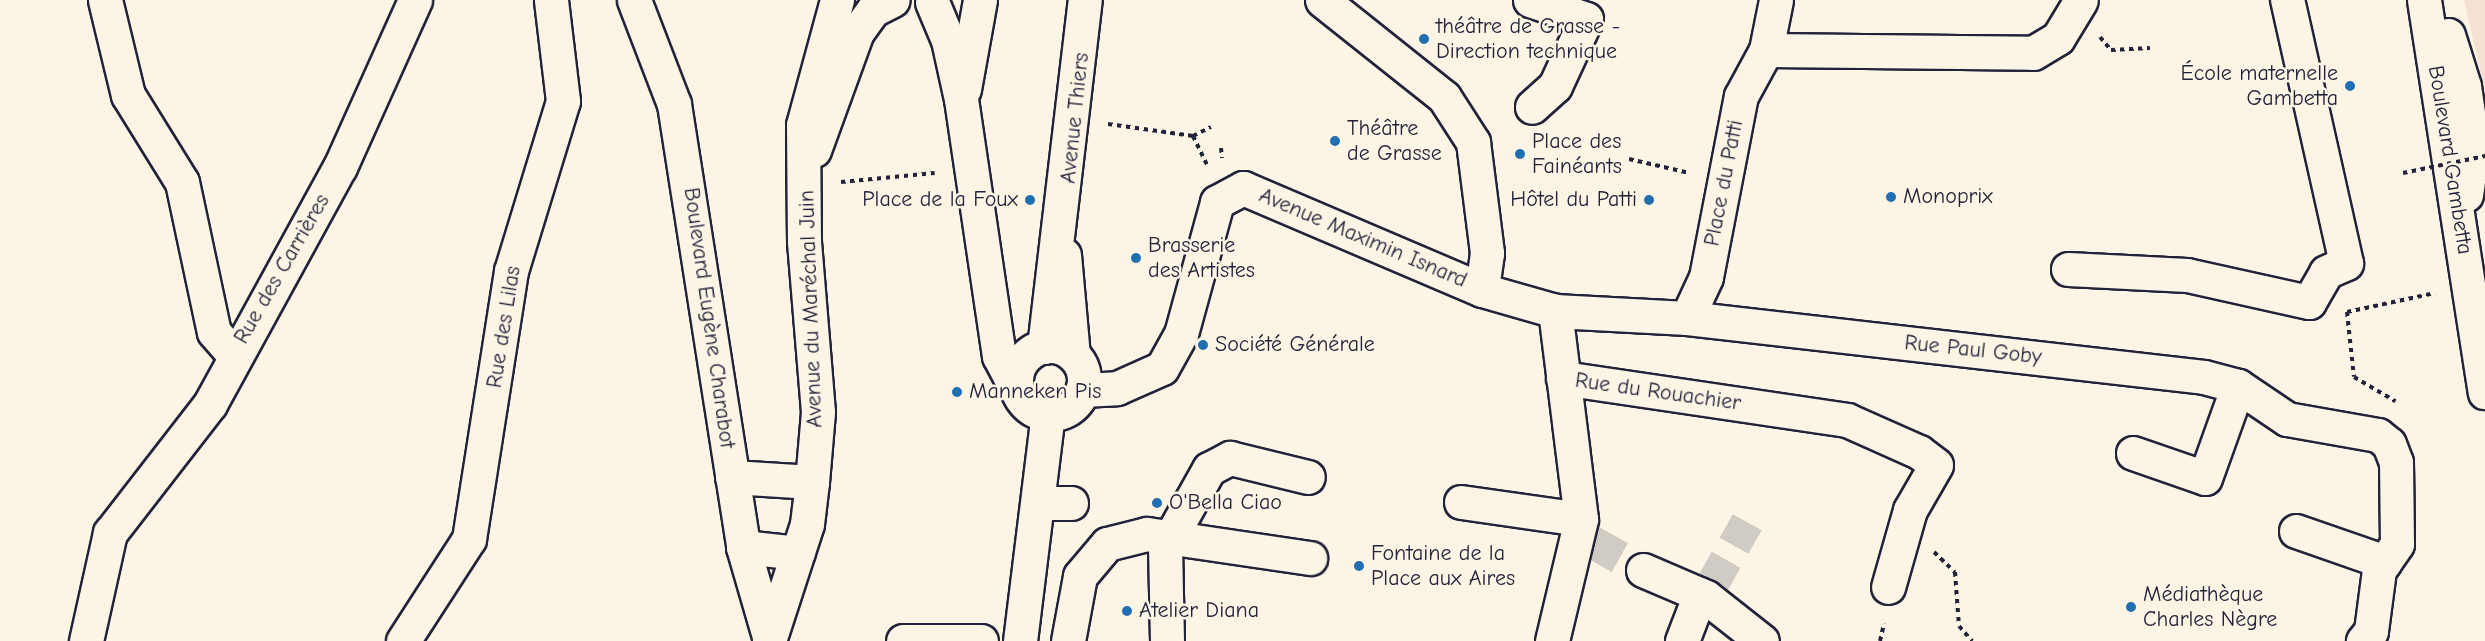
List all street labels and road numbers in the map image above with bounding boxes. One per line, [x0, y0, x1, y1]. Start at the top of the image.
street label: Avenue Thiers [1055, 51, 1095, 185]
street label: Boulevard Gambetta [2422, 64, 2478, 256]
street label: Place du Patti [1699, 118, 1749, 248]
street label: Avenue Maximin Isnard [1255, 182, 1471, 294]
street label: Boulevard Eugène Charabot [678, 186, 740, 450]
street label: Rue des Carrières [228, 189, 336, 349]
street label: Avenue du Maréchal Juin [794, 190, 828, 428]
street label: Rue des Lilas [481, 264, 527, 390]
street label: Rue Paul Goby [1903, 330, 2043, 370]
street label: Rue du Rouachier [1573, 367, 1743, 417]

